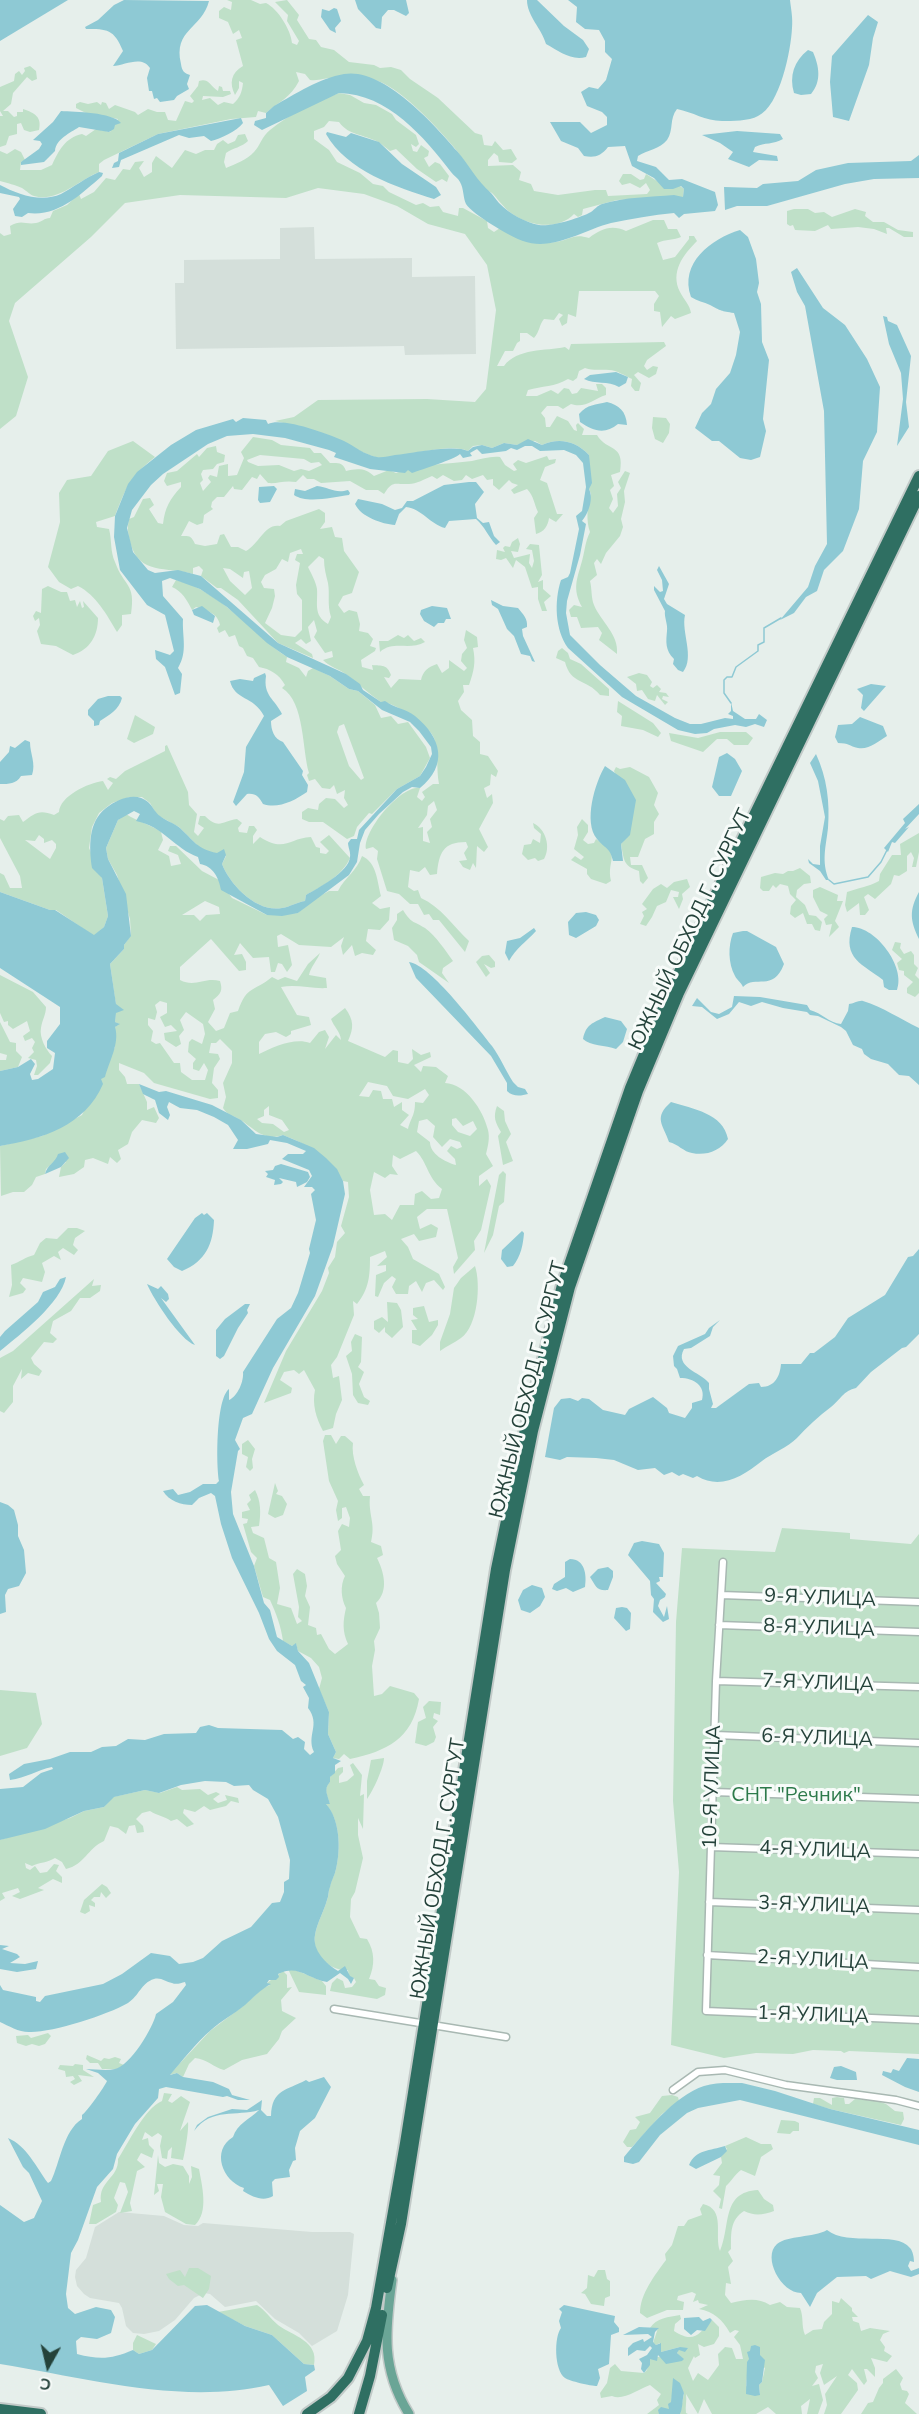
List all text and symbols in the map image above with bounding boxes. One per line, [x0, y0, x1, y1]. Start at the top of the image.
street label: ЮЖНЫЙ ОБХОД Г. СУРГУТ [624, 805, 758, 1055]
street label: ЮЖНЫЙ ОБХОД Г. СУРГУТ [485, 1259, 573, 1521]
street label: 9-Я УЛИЦА [764, 1585, 876, 1613]
street label: 8-Я УЛИЦА [763, 1615, 875, 1643]
street label: 7-Я УЛИЦА [762, 1670, 874, 1698]
street label: 10-Я УЛИЦА [699, 1725, 727, 1849]
street label: 6-Я УЛИЦА [761, 1725, 873, 1753]
street label: ЮЖНЫЙ ОБХОД Г. СУРГУТ [407, 1737, 471, 2001]
park label: СНТ "Речник" [731, 1784, 861, 1808]
street label: 4-Я УЛИЦА [759, 1837, 871, 1865]
street label: 3-Я УЛИЦА [758, 1892, 870, 1920]
street label: 2-Я УЛИЦА [756, 1946, 870, 1976]
street label: 1-Я УЛИЦА [757, 2002, 869, 2030]
north arrow [18, 2336, 78, 2396]
text: С [39, 2372, 52, 2395]

